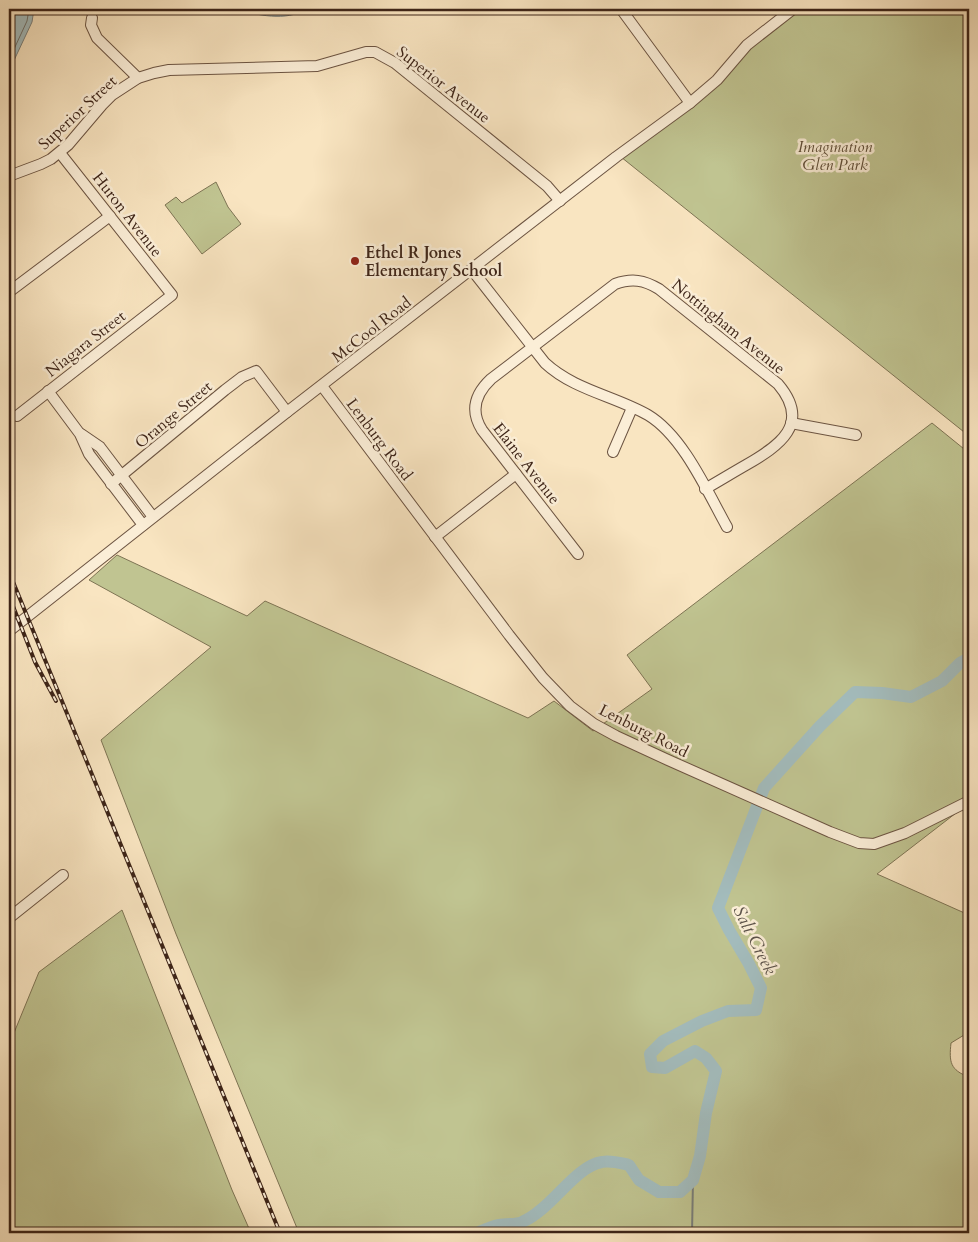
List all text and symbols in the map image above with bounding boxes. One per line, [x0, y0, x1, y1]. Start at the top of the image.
street label: Superior Avenue [392, 41, 495, 128]
street label: Superior Street [34, 71, 122, 155]
park label: Imagination Glen Park [798, 136, 873, 176]
street label: Huron Avenue [87, 168, 167, 262]
place label: Ethel R Jones Elementary School [365, 242, 503, 282]
marker: Ethel R Jones Elementary School [349, 255, 361, 267]
street label: Nottingham Avenue [667, 274, 790, 379]
street label: McCool Road [327, 291, 416, 368]
street label: Niagara Street [41, 305, 130, 382]
street label: Orange Street [130, 376, 217, 454]
street label: Lenburg Road [341, 394, 418, 486]
street label: Elaine Avenue [487, 418, 565, 509]
street label: Lenburg Road [595, 699, 692, 763]
water label: Salt Creek [726, 901, 783, 979]

